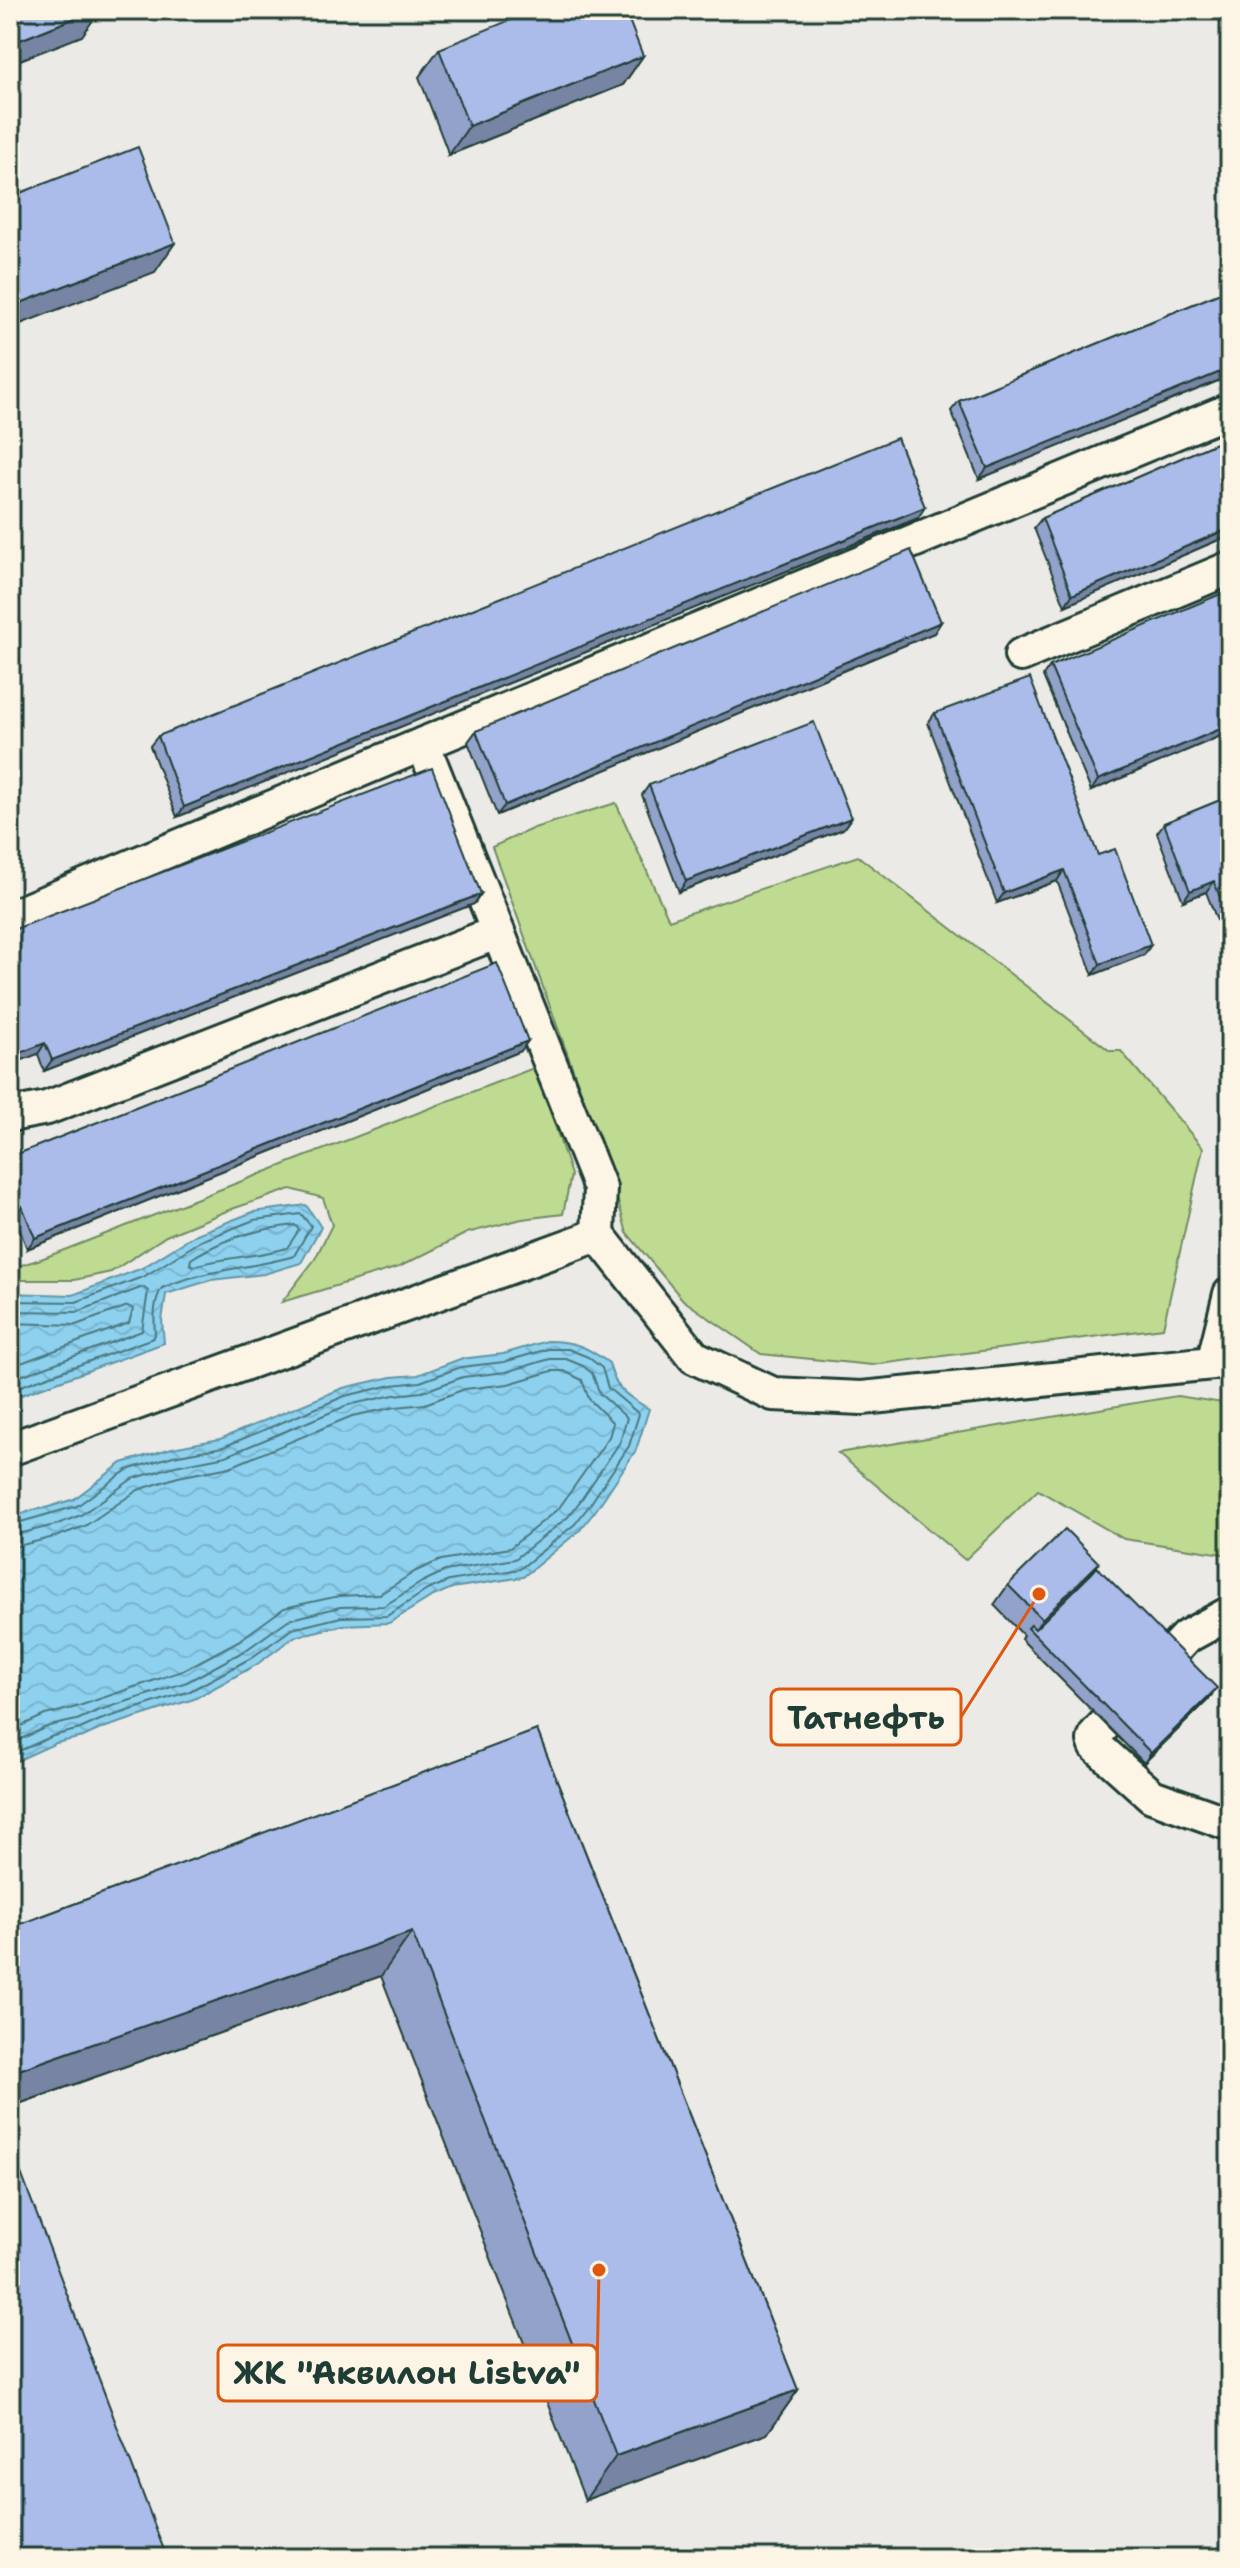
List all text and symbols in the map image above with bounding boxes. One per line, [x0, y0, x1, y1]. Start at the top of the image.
callout: Татнефть [771, 1689, 961, 1745]
text: Татнефть [787, 1696, 945, 1739]
callout: ЖК "Аквилон Listva" [218, 2345, 597, 2401]
text: ЖК "Аквилон Listva" [234, 2351, 580, 2394]

